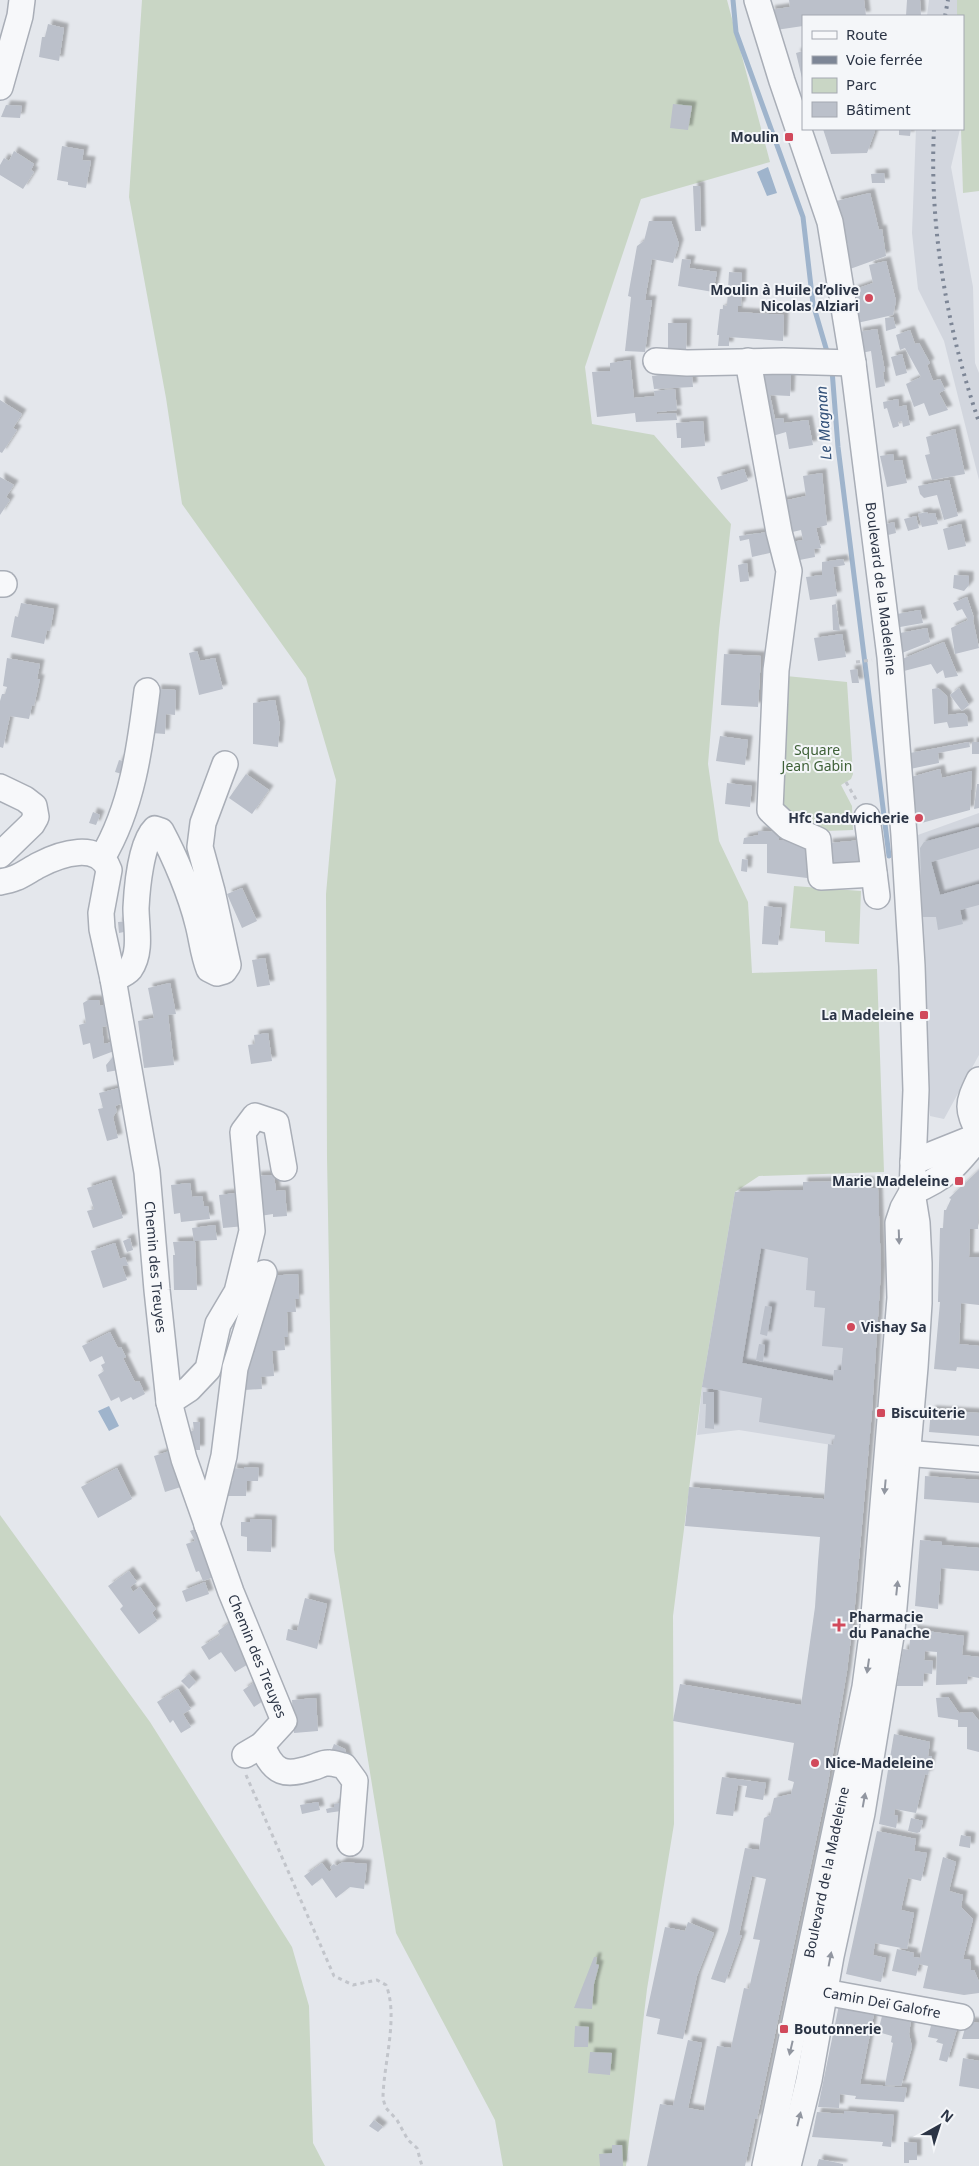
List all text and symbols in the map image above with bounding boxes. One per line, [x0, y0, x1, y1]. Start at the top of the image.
legend [802, 15, 964, 130]
text: Route [846, 24, 888, 44]
text: Voie ferrée [846, 49, 923, 69]
text: Parc [846, 74, 877, 94]
text: Bâtiment [846, 99, 911, 119]
place label: Moulin [730, 127, 779, 146]
marker: Moulin [783, 131, 795, 143]
place label: Moulin à Huile d’olive Nicolas Alziari [710, 280, 859, 315]
marker: Moulin à Huile d’olive Nicolas Alziari [863, 292, 875, 304]
water label: Le Magnan [810, 385, 836, 461]
street label: Boulevard de la Madeleine [862, 501, 901, 676]
park label: Square Jean Gabin [780, 740, 852, 775]
place label: Hfc Sandwicherie [788, 808, 909, 827]
marker: Hfc Sandwicherie [913, 812, 925, 824]
place label: La Madeleine [821, 1005, 914, 1024]
marker: La Madeleine [918, 1009, 930, 1021]
place label: Marie Madeleine [832, 1171, 949, 1190]
marker: Marie Madeleine [953, 1175, 965, 1187]
street label: Chemin des Treuyes [140, 1200, 172, 1334]
one-way arrow [895, 1230, 903, 1246]
place label: Vishay Sa [861, 1317, 927, 1336]
marker: Vishay Sa [845, 1321, 857, 1333]
place label: Biscuiterie [891, 1403, 965, 1422]
marker: Biscuiterie [875, 1407, 887, 1419]
one-way arrow [880, 1479, 888, 1495]
one-way arrow [893, 1580, 901, 1596]
street label: Chemin des Treuyes [224, 1591, 292, 1721]
place label: Pharmacie du Panache [849, 1607, 930, 1642]
marker: Pharmacie du Panache [833, 1619, 845, 1631]
one-way arrow [864, 1658, 872, 1674]
place label: Nice-Madeleine [825, 1753, 934, 1772]
marker: Nice-Madeleine [809, 1757, 821, 1769]
street label: Boulevard de la Madeleine [799, 1785, 853, 1960]
one-way arrow [860, 1792, 868, 1808]
one-way arrow [827, 1951, 835, 1967]
street label: Camin Deï Galofre [821, 1982, 942, 2022]
place label: Boutonnerie [794, 2019, 881, 2038]
marker: Boutonnerie [778, 2023, 790, 2035]
one-way arrow [787, 2040, 795, 2056]
north arrow [914, 2101, 964, 2151]
text: N [937, 2105, 958, 2126]
one-way arrow [795, 2111, 803, 2126]

